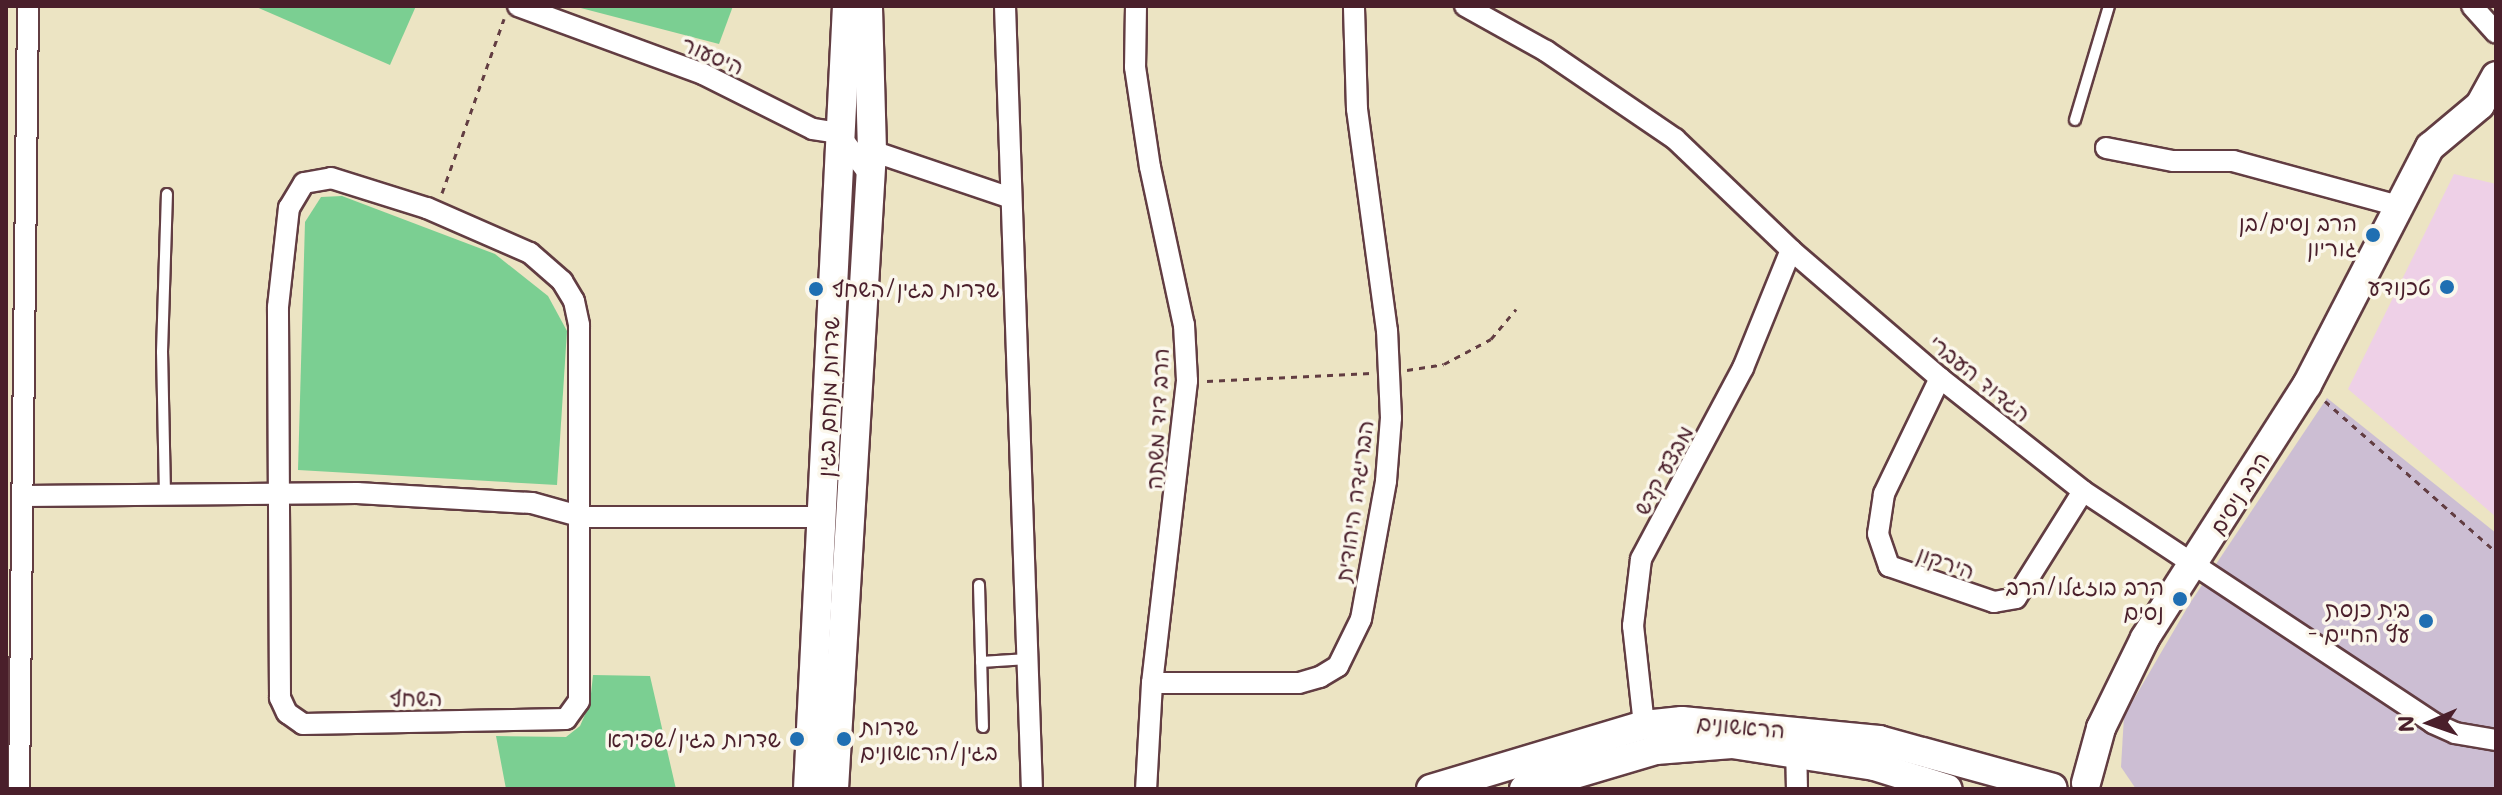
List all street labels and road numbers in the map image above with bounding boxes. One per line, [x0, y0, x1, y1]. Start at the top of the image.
street label: היסעור [678, 30, 748, 80]
street label: שדרות מנחם בגין [812, 316, 844, 478]
street label: הגדוד העברי [1924, 329, 2036, 427]
street label: הרב דוד משתה [1140, 348, 1174, 490]
street label: הבריגדה היהודית [1330, 418, 1378, 584]
street label: מבצע קדש [1628, 421, 1698, 519]
street label: הרב ניסים [2203, 447, 2275, 539]
street label: הירקון [1914, 540, 1978, 584]
street label: השחף [389, 684, 443, 712]
street label: הראשונים [1696, 709, 1786, 743]

